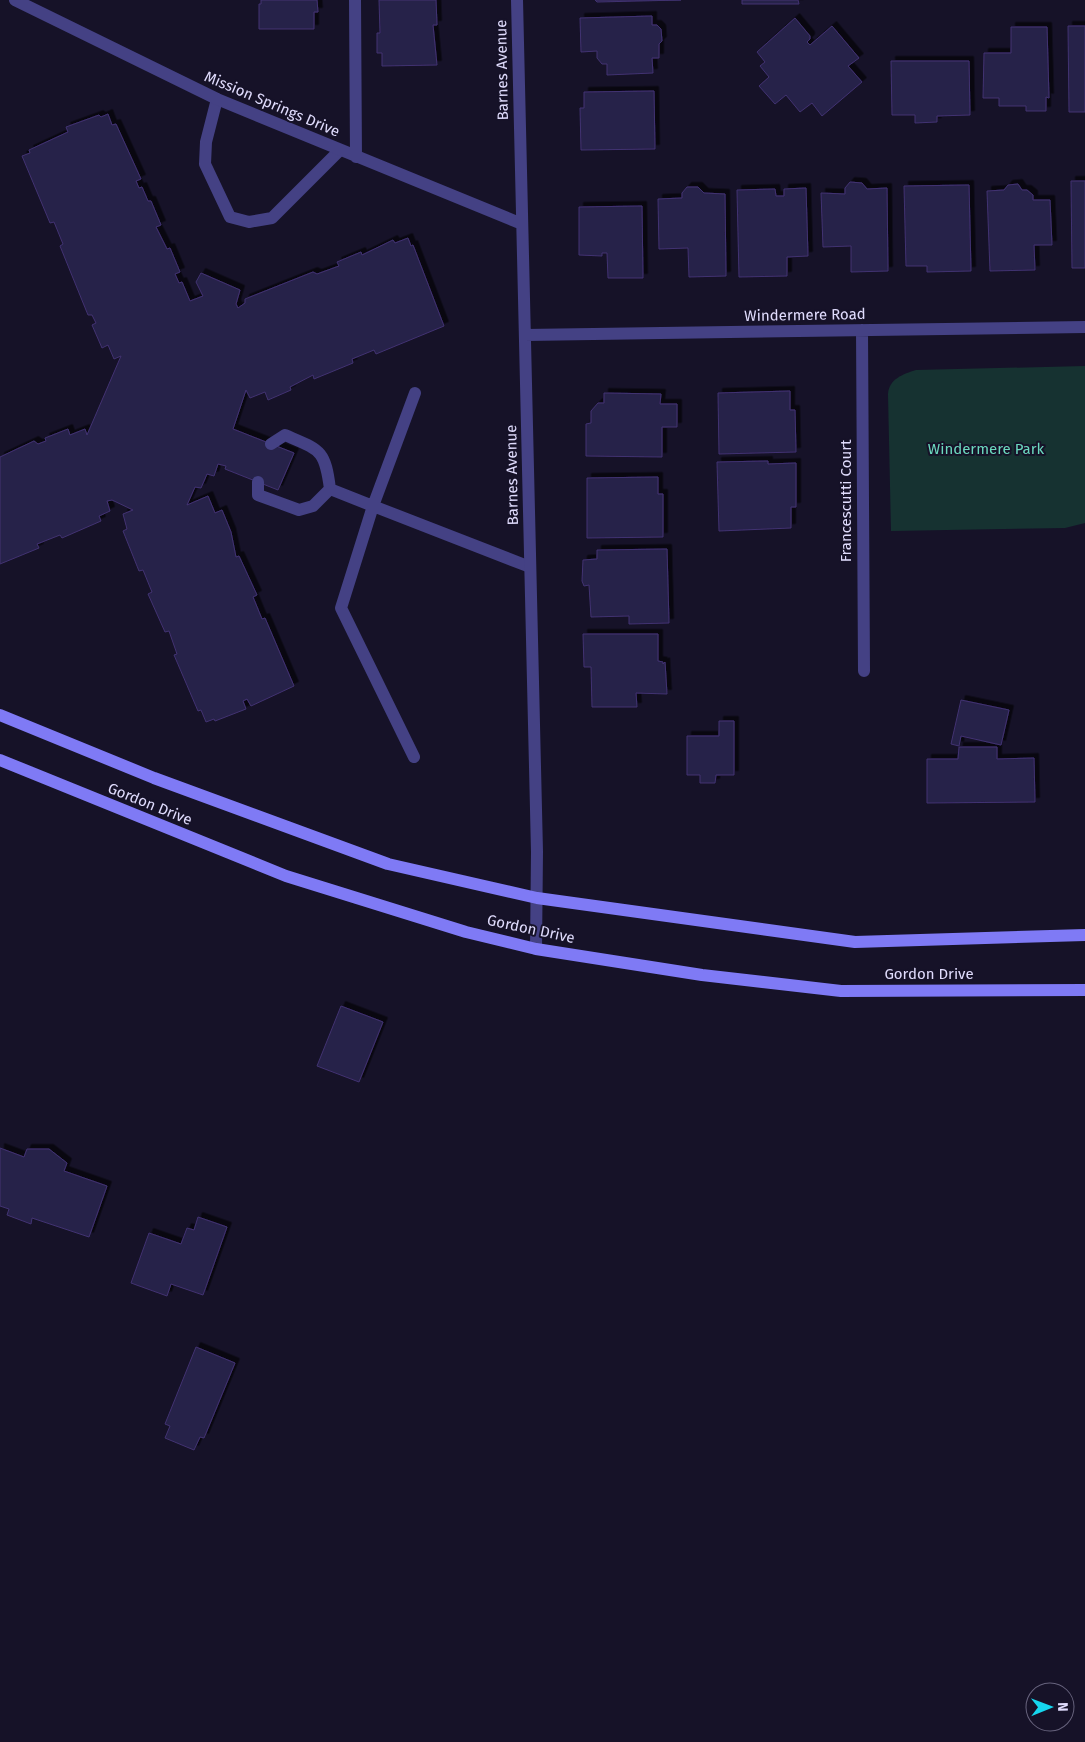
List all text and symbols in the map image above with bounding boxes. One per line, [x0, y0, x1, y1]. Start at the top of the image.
street label: Barnes Avenue [492, 19, 512, 121]
street label: Mission Springs Drive [202, 67, 342, 141]
street label: Windermere Road [744, 305, 866, 325]
street label: Barnes Avenue [502, 424, 522, 526]
street label: Francescutti Court [837, 439, 855, 562]
park label: Windermere Park [928, 440, 1045, 458]
street label: Gordon Drive [105, 779, 195, 829]
street label: Gordon Drive [485, 911, 577, 947]
street label: Gordon Drive [884, 965, 974, 983]
north arrow [1025, 1682, 1075, 1732]
text: N [1054, 1702, 1071, 1712]

